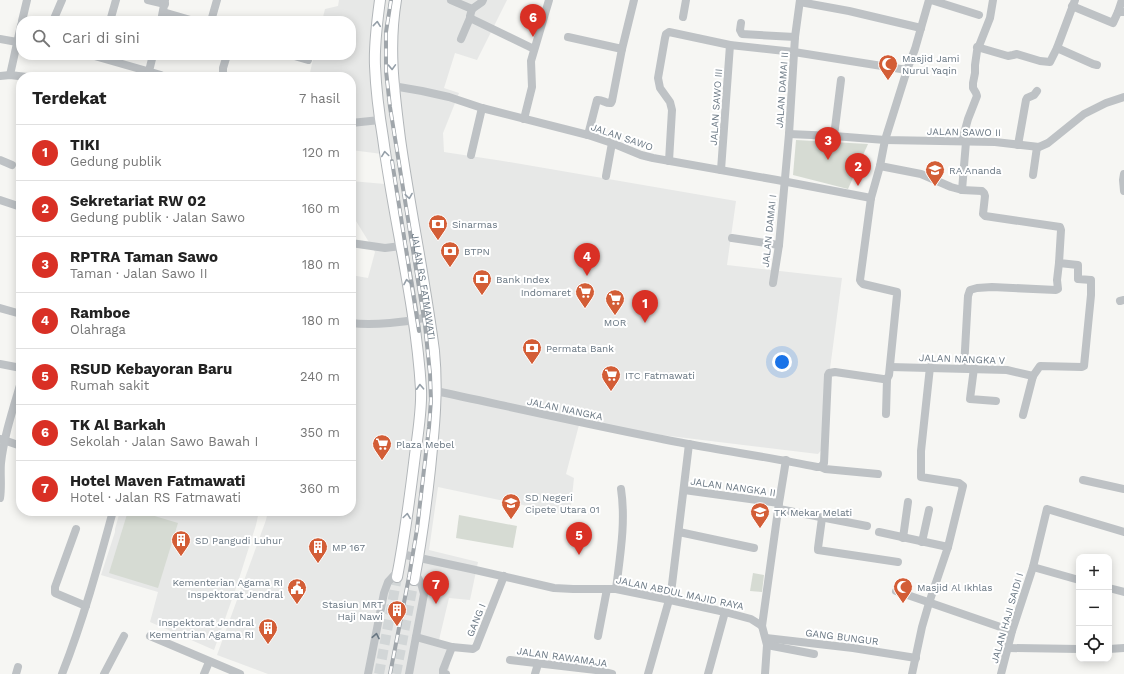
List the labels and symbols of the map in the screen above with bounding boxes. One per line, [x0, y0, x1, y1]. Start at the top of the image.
pin: 6 [520, 4, 546, 37]
one-way arrow [372, 21, 381, 27]
street label: JALAN DAMAI II [774, 52, 790, 128]
mosque icon: Masjid Jami Nurul Yaqin [877, 53, 899, 81]
place label: Masjid Jami Nurul Yaqin [902, 53, 960, 76]
one-way arrow [388, 64, 396, 70]
street label: JALAN SAWO III [708, 68, 724, 146]
street label: JALAN SAWO [590, 121, 654, 153]
street label: JALAN SAWO II [927, 126, 1001, 138]
pin: 3 [815, 127, 841, 160]
one-way arrow [381, 151, 390, 157]
pin: 2 [845, 153, 871, 186]
school or university icon: RA Ananda [924, 159, 946, 187]
place label: RA Ananda [949, 165, 1002, 176]
one-way arrow [404, 192, 413, 199]
street label: JALAN DAMAI I [760, 194, 778, 268]
bank icon: Sinarmas [427, 213, 449, 241]
place label: Sinarmas [452, 219, 497, 230]
street label: JALAN RS FATMAWATI [410, 232, 438, 340]
bank icon: BTPN [439, 240, 461, 268]
pin: 4 [574, 243, 600, 276]
place label: BTPN [464, 246, 490, 257]
bank icon: Bank Index [471, 268, 493, 296]
place label: Bank Index [496, 274, 550, 285]
one-way arrow [403, 279, 412, 285]
supermarket icon: Indomaret [574, 281, 596, 309]
place label: Indomaret [521, 287, 572, 298]
supermarket icon: MOR [604, 288, 626, 316]
pin: 1 [632, 290, 658, 323]
place label: MOR [604, 317, 627, 328]
bank icon: Permata Bank [521, 337, 543, 365]
place label: Permata Bank [546, 343, 614, 354]
your location [772, 352, 792, 372]
street label: JALAN NANGKA V [919, 352, 1006, 366]
supermarket icon: ITC Fatmawati [600, 364, 622, 392]
place label: ITC Fatmawati [625, 370, 695, 381]
one-way arrow [416, 384, 425, 390]
street label: JALAN NANGKA [526, 396, 604, 422]
supermarket icon: Plaza Mebel [371, 433, 393, 461]
place label: Plaza Mebel [396, 439, 454, 450]
street label: JALAN NANGKA II [690, 476, 776, 498]
school or university icon: SD Negeri Cipete Utara 01 [500, 492, 522, 520]
place label: SD Negeri Cipete Utara 01 [525, 492, 600, 515]
school or university icon: TK Mekar Melati [749, 501, 771, 529]
place label: TK Mekar Melati [774, 507, 852, 518]
one-way arrow [402, 513, 411, 519]
pin: 5 [566, 522, 592, 555]
building icon: SD Pangudi Luhur [170, 529, 192, 557]
place label: SD Pangudi Luhur [195, 535, 282, 546]
building icon: MP 167 [307, 536, 329, 564]
place label: MP 167 [332, 542, 366, 553]
pin: 7 [423, 571, 449, 604]
street label: JALAN HAJI SAIDI I [989, 571, 1025, 665]
street label: JALAN ABDUL MAJID RAYA [615, 574, 745, 612]
mosque icon: Masjid Al Ikhlas [892, 576, 914, 604]
place label: Kementerian Agama RI Inspektorat Jendral [173, 577, 283, 600]
public building icon: Kementerian Agama RI Inspektorat Jendral [286, 577, 308, 605]
place label: Masjid Al Ikhlas [917, 582, 993, 593]
place label: Stasiun MRT Haji Nawi [322, 599, 383, 622]
building icon: Stasiun MRT Haji Nawi [386, 599, 408, 627]
street label: GANG I [464, 602, 488, 638]
place label: Inspektorat Jendral Kementrian Agama RI [149, 617, 254, 640]
building icon: Inspektorat Jendral Kementrian Agama RI [257, 617, 279, 645]
street label: GANG BUNGUR [805, 627, 880, 647]
one-way arrow [371, 633, 379, 639]
street label: JALAN RAWAMAJA [516, 645, 608, 669]

